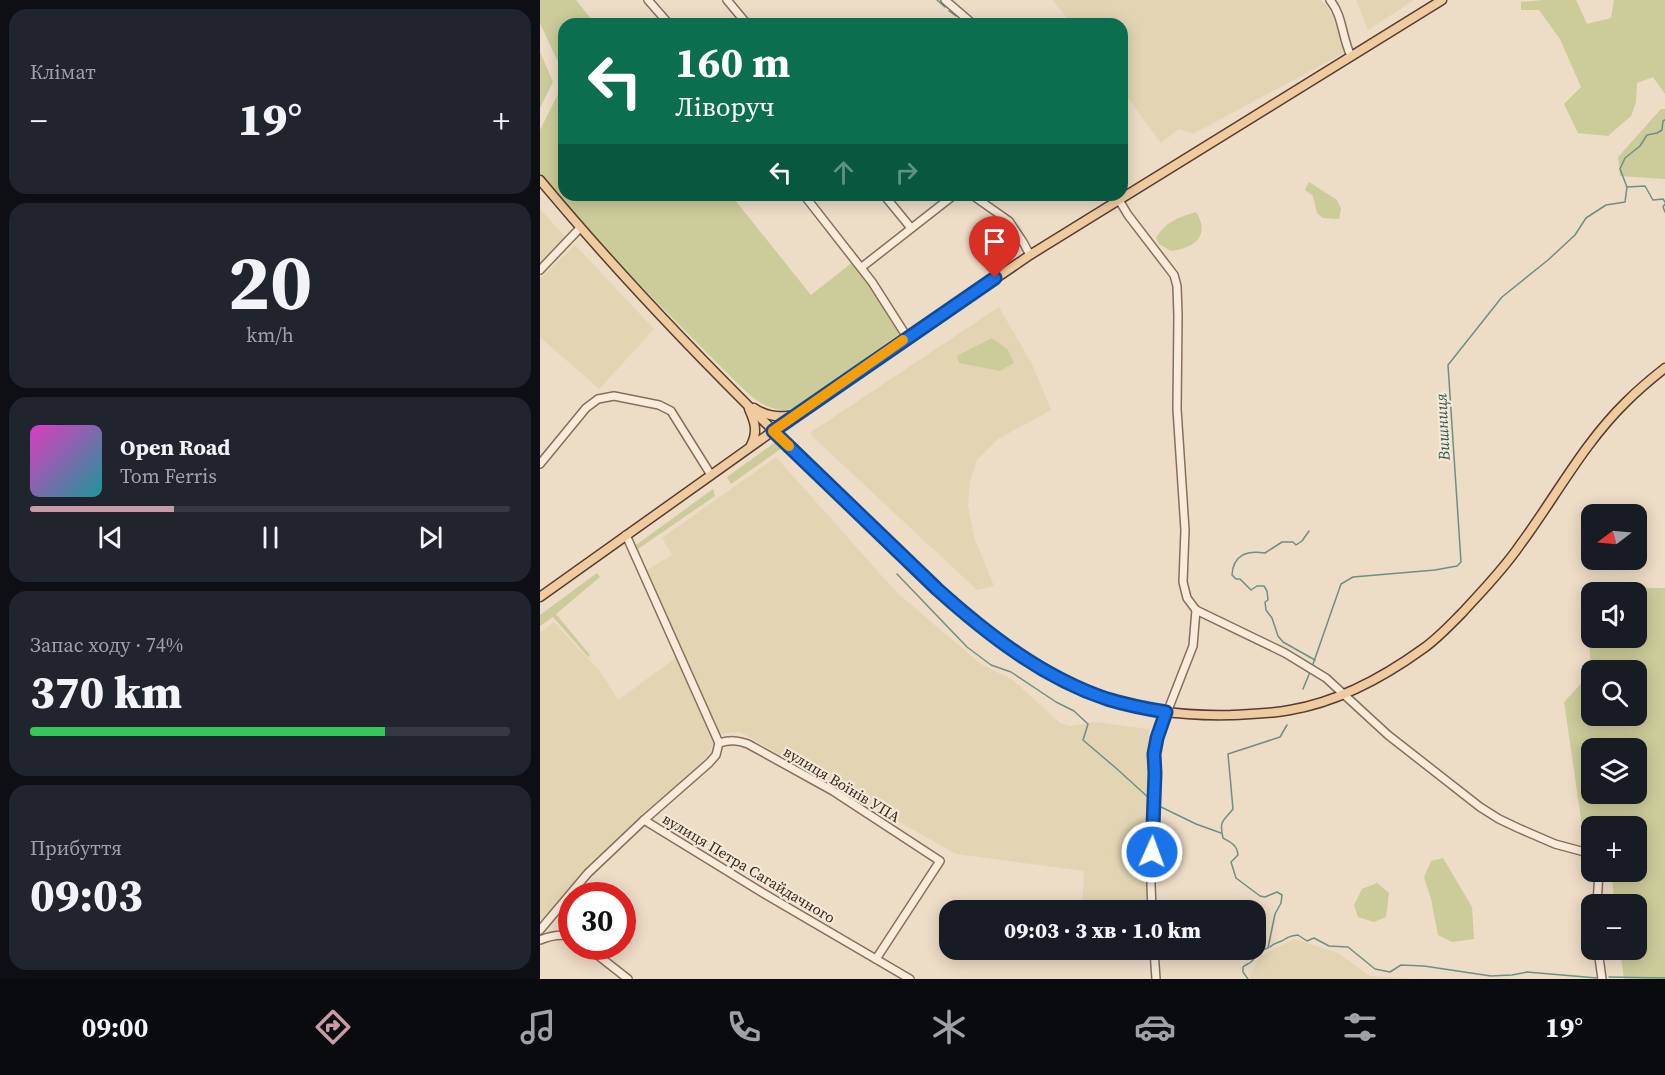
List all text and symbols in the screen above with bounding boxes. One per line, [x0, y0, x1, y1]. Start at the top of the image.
text: 160 m [675, 33, 790, 91]
icon: left [576, 42, 654, 120]
text: Клімат [30, 58, 96, 86]
text: 19° [238, 88, 302, 150]
text: Ліворуч [675, 88, 775, 125]
text: − [30, 98, 48, 143]
text: + [492, 98, 510, 143]
icon: left [764, 156, 797, 189]
icon: ahead [827, 156, 860, 189]
icon: right [890, 156, 923, 189]
pin [969, 216, 1020, 278]
icon: arrive [978, 225, 1011, 258]
text: 20 [228, 228, 312, 335]
text: km/h [246, 321, 294, 349]
water label: Вишниця [1429, 393, 1455, 462]
text: Open Road [120, 432, 230, 462]
text: Tom Ferris [120, 462, 217, 490]
north arrow [1581, 504, 1647, 570]
map controls [1581, 504, 1647, 960]
icon: previous [94, 521, 127, 554]
icon: pause [254, 521, 287, 554]
icon: next [414, 521, 447, 554]
button: sound [1581, 582, 1647, 648]
text: Запас ходу · 74% [30, 631, 183, 659]
button: search [1581, 660, 1647, 726]
text: 370 km [30, 661, 182, 723]
button: layers [1581, 738, 1647, 804]
street label: вулиця Воїнів УПА [780, 741, 904, 827]
street label: вулиця Петра Сагайдачного [659, 808, 839, 928]
button: + [1581, 816, 1647, 882]
position arrow [1120, 820, 1184, 884]
text: Прибуття [30, 834, 122, 862]
text: 09:03 [30, 864, 143, 926]
speed limit sign: 30 [558, 882, 636, 960]
button: − [1581, 894, 1647, 960]
text: 09:03 · 3 хв · 1.0 km [1004, 915, 1201, 945]
icon: directions [312, 1006, 354, 1048]
icon: music [517, 1006, 559, 1048]
icon: phone [723, 1006, 765, 1048]
icon: climate [928, 1006, 970, 1048]
icon: car [1134, 1006, 1176, 1048]
icon: filters [1339, 1006, 1381, 1048]
text: 09:00 [82, 1009, 148, 1046]
text: 19° [1545, 1009, 1583, 1046]

